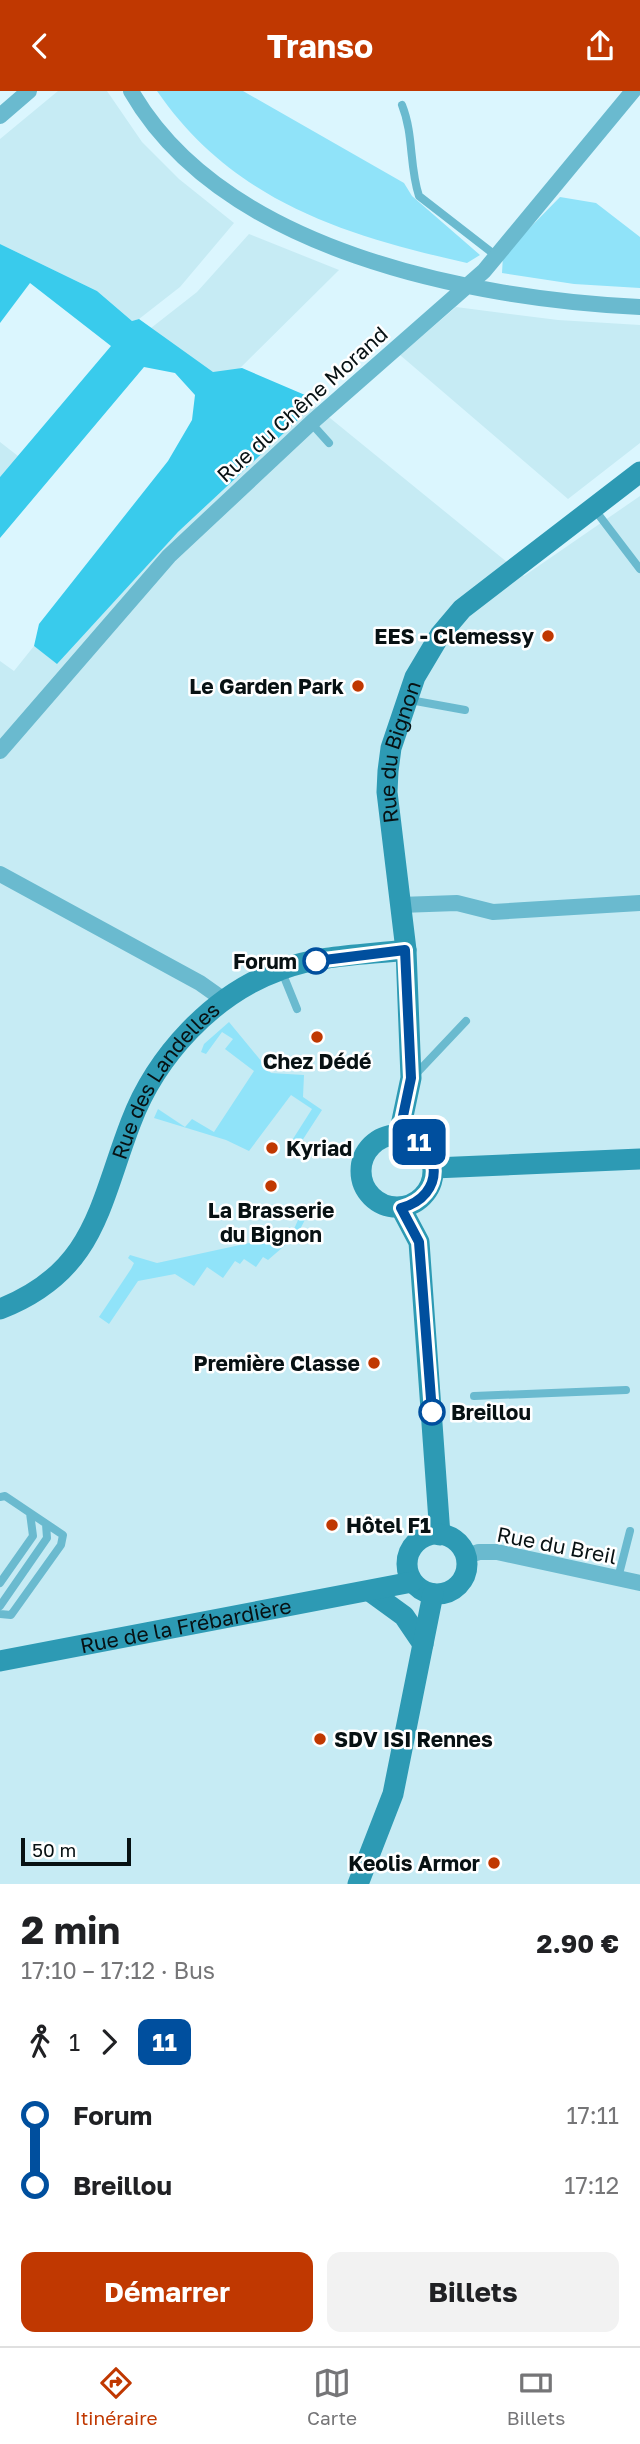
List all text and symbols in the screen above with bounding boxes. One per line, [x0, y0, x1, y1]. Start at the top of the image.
icon: back [21, 27, 59, 65]
text: Transo [267, 27, 373, 65]
icon: share [581, 27, 619, 65]
street label: Rue du Chêne Morand [211, 320, 393, 488]
place label: EES - Clemessy [374, 623, 534, 649]
marker: EES - Clemessy [540, 628, 556, 644]
place label: Le Garden Park [189, 673, 344, 699]
street label: Rue du Bignon [374, 677, 426, 825]
marker: Le Garden Park [350, 678, 366, 694]
place label: Forum [233, 948, 297, 974]
marker: Forum [303, 948, 329, 974]
street label: Rue des Landelles [106, 996, 225, 1163]
marker: Chez Dédé [309, 1029, 325, 1045]
place label: Chez Dédé [263, 1048, 371, 1074]
line badge: 11 [388, 1119, 450, 1165]
text: 11 [407, 1127, 431, 1156]
place label: Kyriad [286, 1135, 352, 1161]
marker: Kyriad [264, 1140, 280, 1156]
marker: La Brasserie du Bignon [263, 1178, 279, 1194]
place label: La Brasserie du Bignon [208, 1197, 334, 1247]
place label: Première Classe [194, 1350, 360, 1376]
marker: Première Classe [366, 1355, 382, 1371]
marker: Breillou [419, 1399, 445, 1425]
place label: Breillou [451, 1399, 531, 1425]
place label: Hôtel F1 [346, 1512, 431, 1538]
marker: Hôtel F1 [324, 1517, 340, 1533]
street label: Rue du Breil [495, 1521, 619, 1569]
street label: Rue de la Frébardière [78, 1592, 293, 1658]
place label: SDV ISI Rennes [334, 1726, 493, 1752]
marker: SDV ISI Rennes [312, 1731, 328, 1747]
scale bar [21, 1835, 131, 1867]
text: 50 m [32, 1838, 76, 1861]
place label: Keolis Armor [348, 1850, 480, 1876]
marker: Keolis Armor [486, 1855, 502, 1871]
text: 2 min [21, 1907, 120, 1952]
text: 2.90 € [537, 1928, 619, 1959]
text: 17:10 – 17:12 · Bus [21, 1956, 215, 1984]
icon: walk [21, 2023, 59, 2061]
icon: forward [90, 2023, 128, 2061]
text: 11 [152, 2027, 177, 2056]
text: 1 [69, 2028, 80, 2056]
text: Forum [73, 2100, 152, 2131]
text: 17:11 [566, 2101, 619, 2129]
text: Breillou [73, 2170, 172, 2201]
text: 17:12 [564, 2171, 619, 2199]
button: Démarrer [21, 2252, 313, 2332]
button: Billets [327, 2252, 619, 2332]
tab: Itinéraire [75, 2364, 157, 2429]
tab: Carte [307, 2364, 357, 2429]
tab: Billets [507, 2364, 565, 2429]

